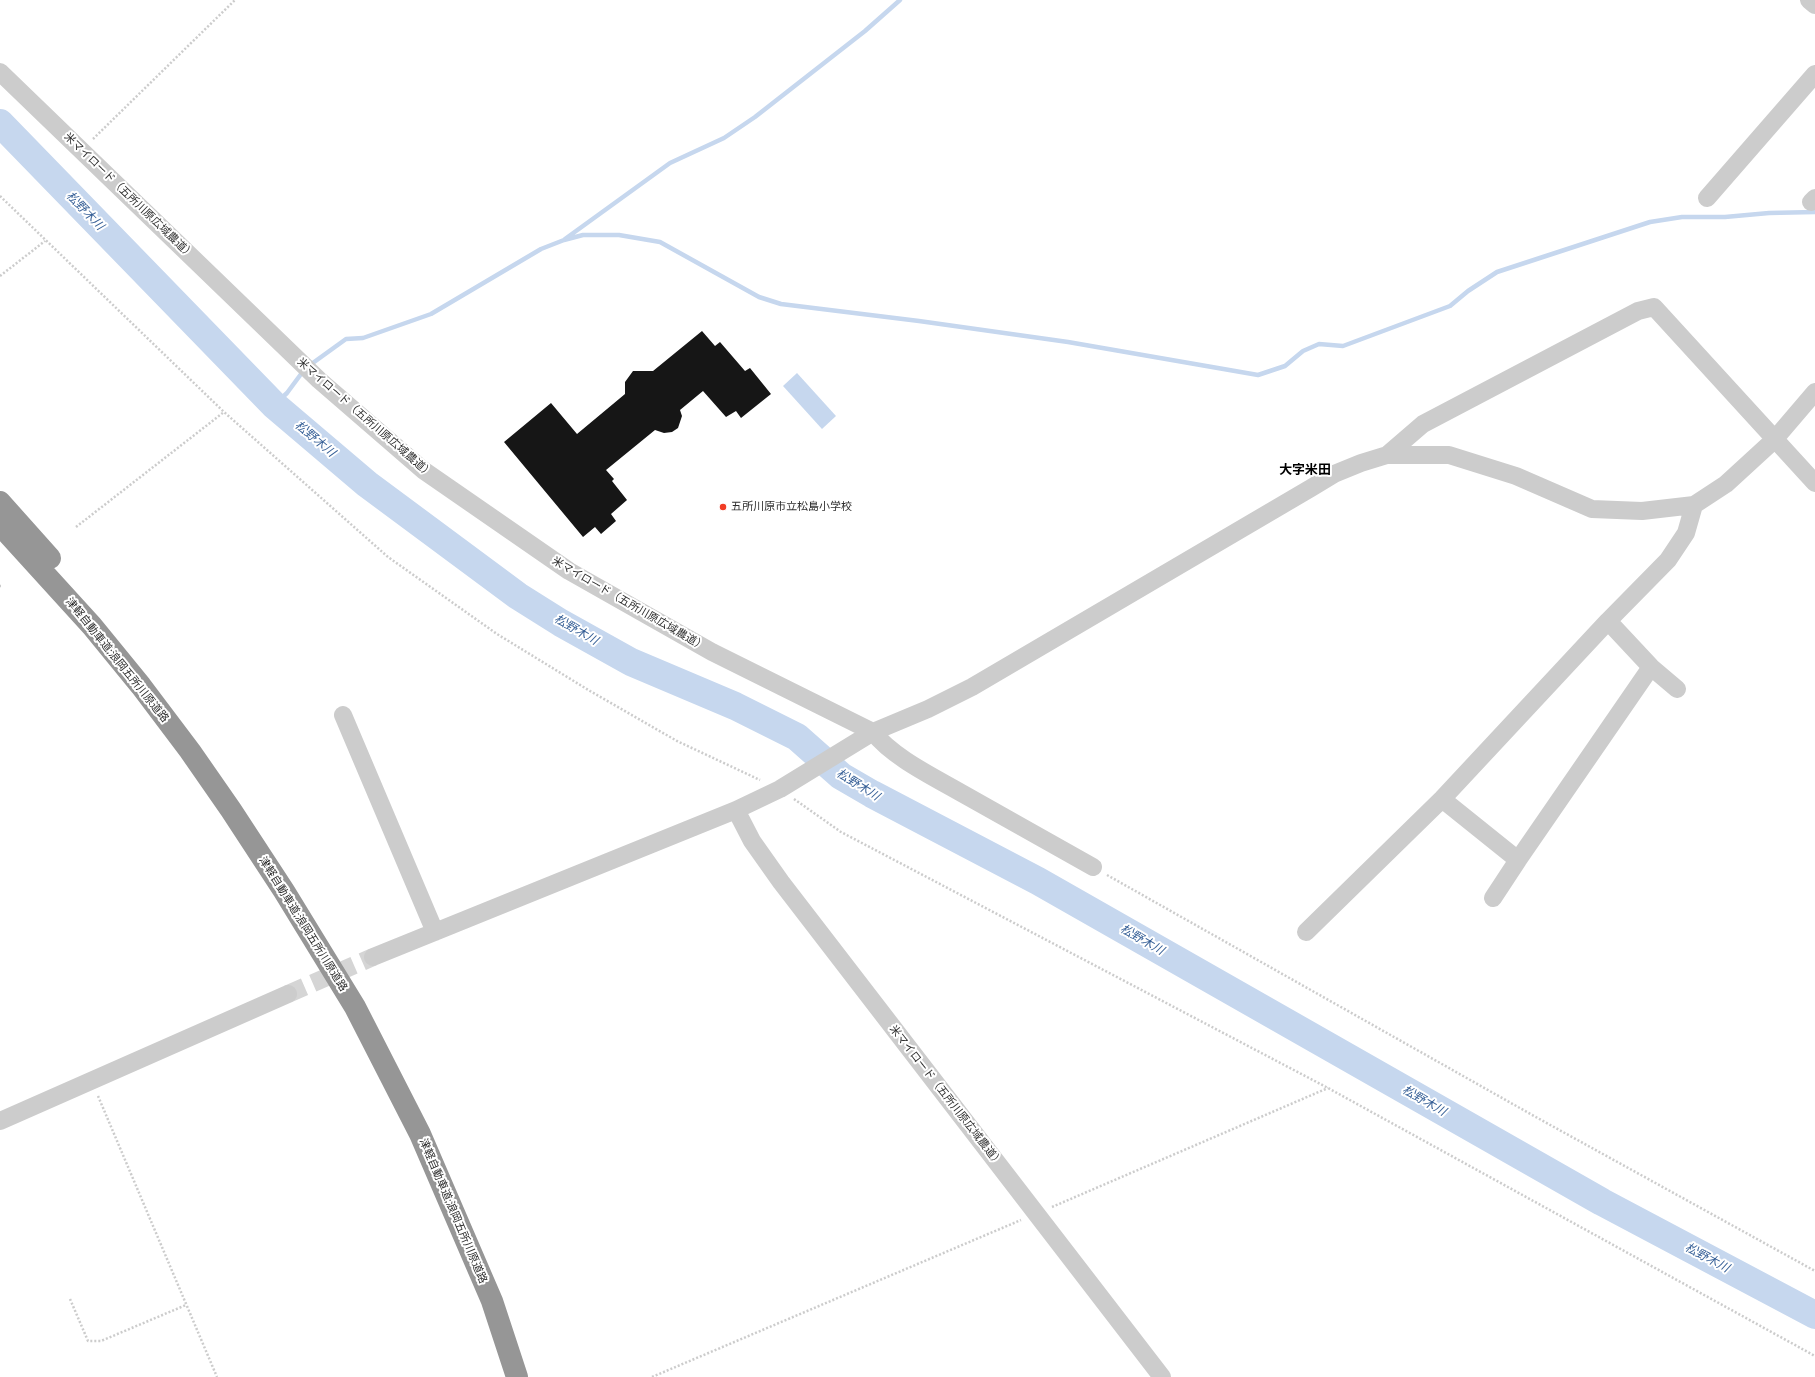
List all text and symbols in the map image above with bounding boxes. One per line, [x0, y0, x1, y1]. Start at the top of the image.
street label: 米マイロード（五所川原広域農道） [61, 130, 197, 262]
water label: 松野木川 [63, 189, 107, 233]
street label: 米マイロード（五所川原広域農道） [294, 355, 436, 481]
water label: 松野木川 [292, 418, 338, 460]
district label: 大字米田 [1279, 462, 1331, 478]
place label: 五所川原市立松島小学校 [731, 500, 852, 514]
marker: 五所川原市立松島小学校 [718, 502, 728, 512]
street label: 米マイロード（五所川原広域農道） [549, 554, 709, 654]
street label: 津軽自動車道;浪岡五所川原道路 [63, 595, 171, 725]
water label: 松野木川 [552, 612, 600, 648]
water label: 松野木川 [834, 766, 882, 804]
street label: 津軽自動車道;浪岡五所川原道路 [256, 854, 350, 994]
water label: 松野木川 [1118, 922, 1166, 958]
street label: 米マイロード（五所川原広域農道） [887, 1023, 1005, 1169]
water label: 松野木川 [1400, 1083, 1448, 1119]
street label: 津軽自動車道;浪岡五所川原道路 [416, 1136, 490, 1286]
water label: 松野木川 [1682, 1240, 1732, 1276]

